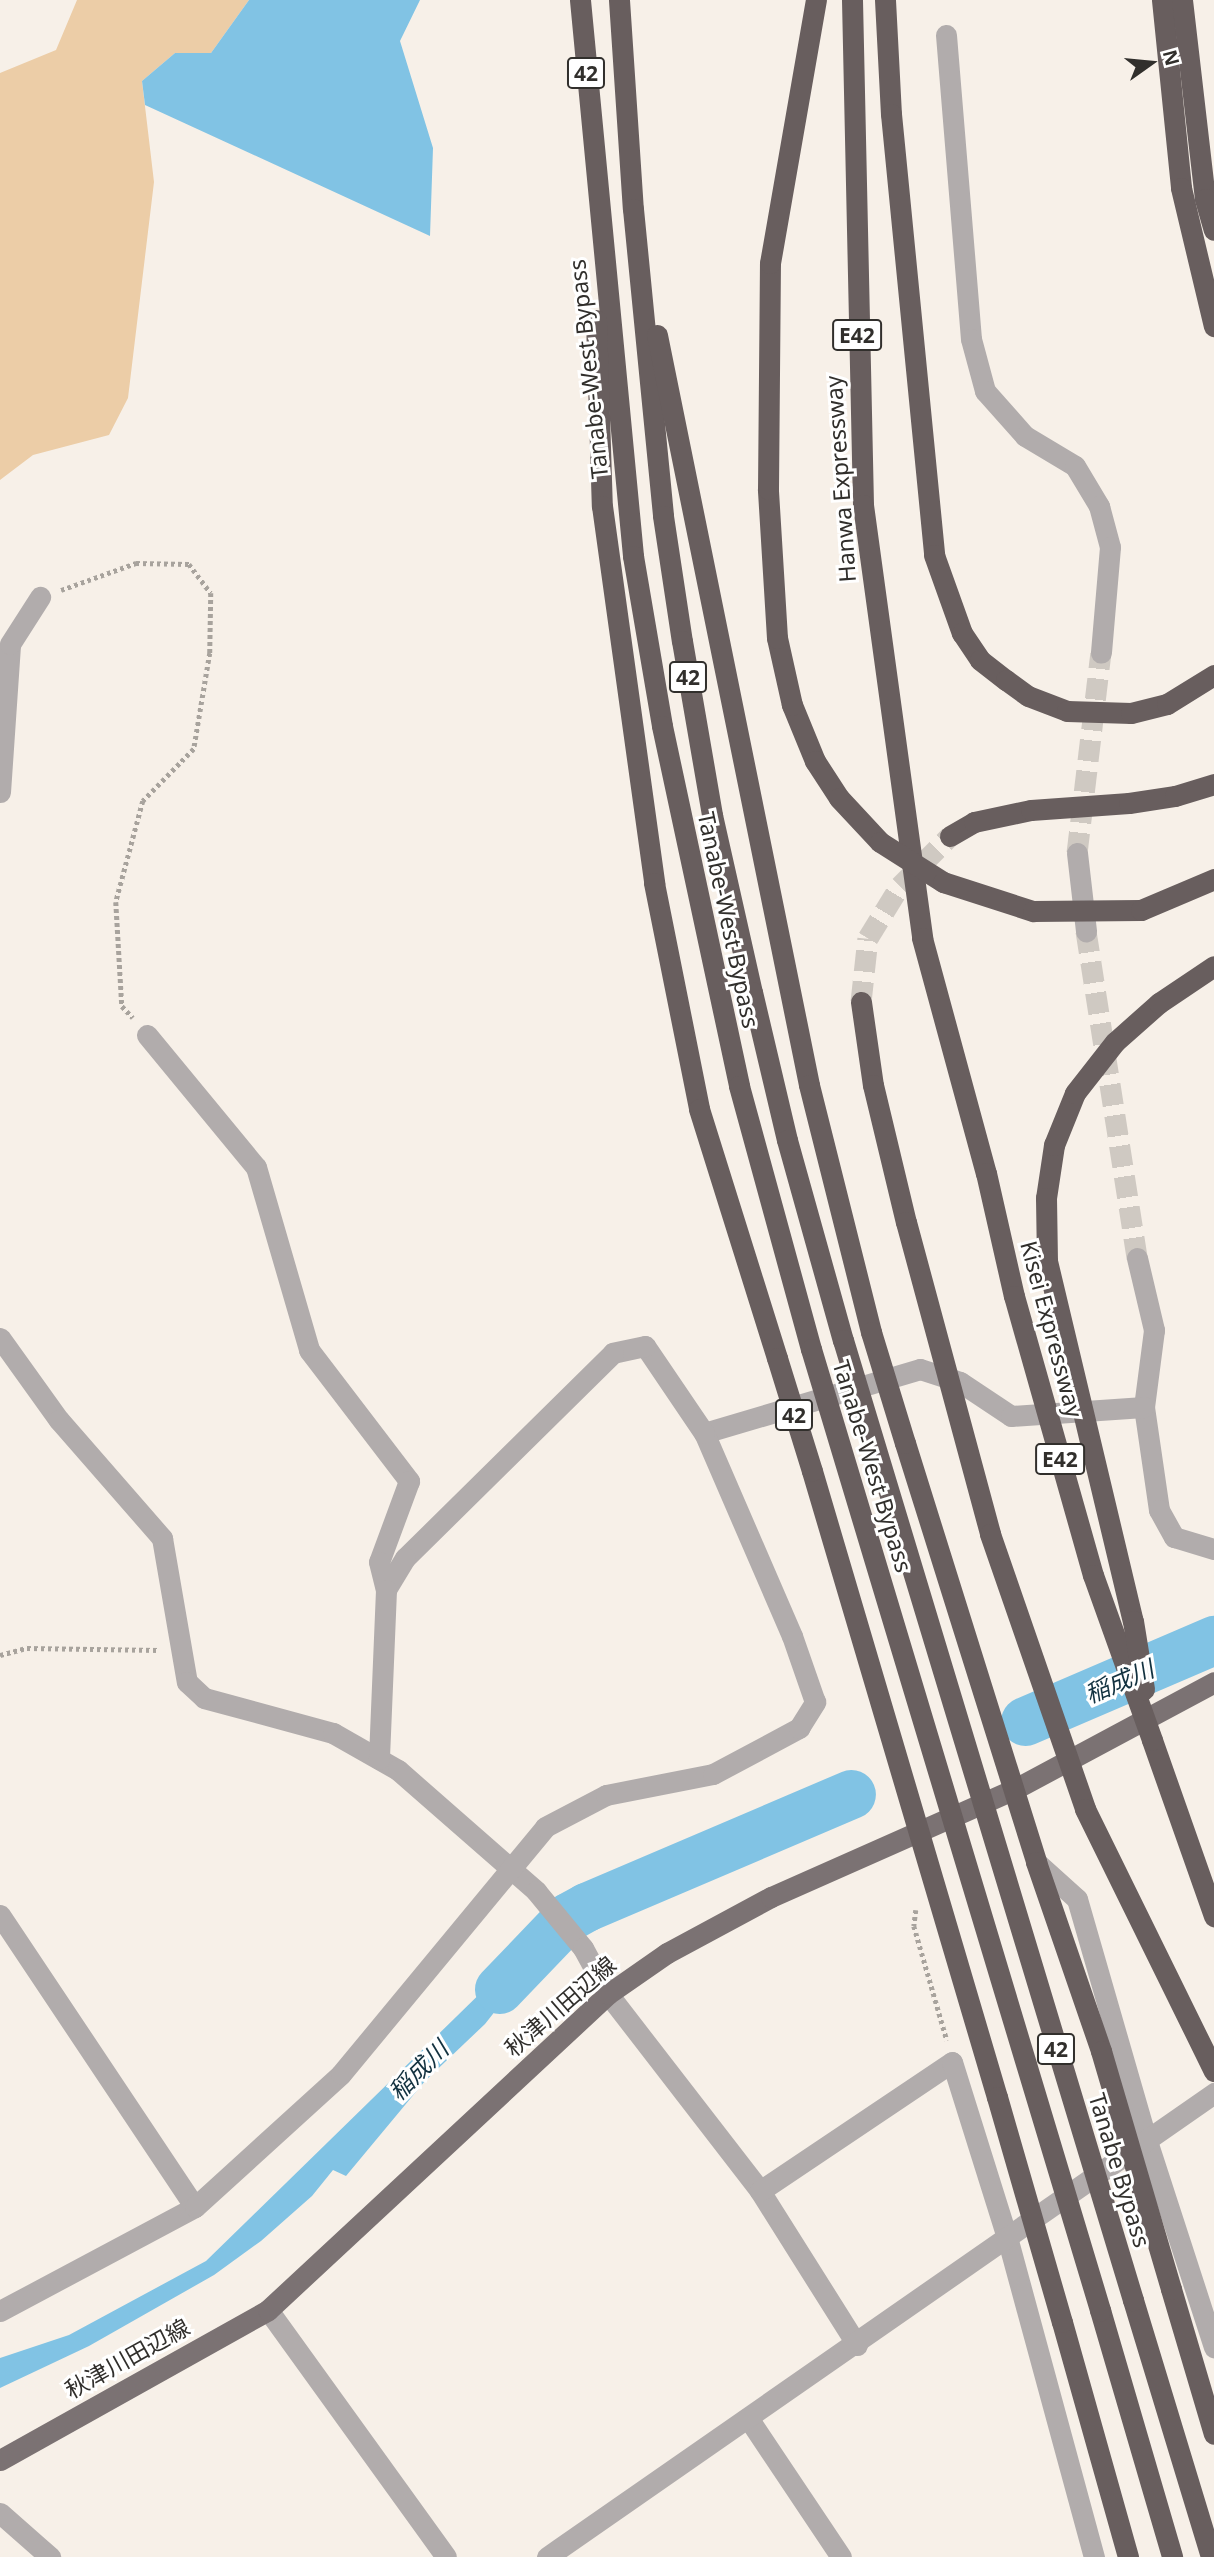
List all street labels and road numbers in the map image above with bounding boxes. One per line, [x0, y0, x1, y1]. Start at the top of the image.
road number: 42 [567, 56, 605, 90]
street label: Tanabe-West Bypass [563, 258, 613, 480]
road number: E42 [831, 318, 883, 352]
street label: Hanwa Expressway [819, 375, 861, 583]
road number: 42 [669, 660, 707, 694]
street label: Tanabe-West Bypass [693, 809, 765, 1031]
street label: Kisei Expressway [1015, 1238, 1089, 1420]
street label: Tanabe-West Bypass [828, 1357, 918, 1575]
road number: 42 [775, 1398, 813, 1432]
road number: E42 [1034, 1442, 1086, 1476]
street label: 秋津川田辺線 [499, 1950, 621, 2062]
road number: 42 [1037, 2032, 1075, 2066]
street label: Tanabe Bypass [1083, 2090, 1157, 2250]
street label: 秋津川田辺線 [60, 2312, 194, 2404]

